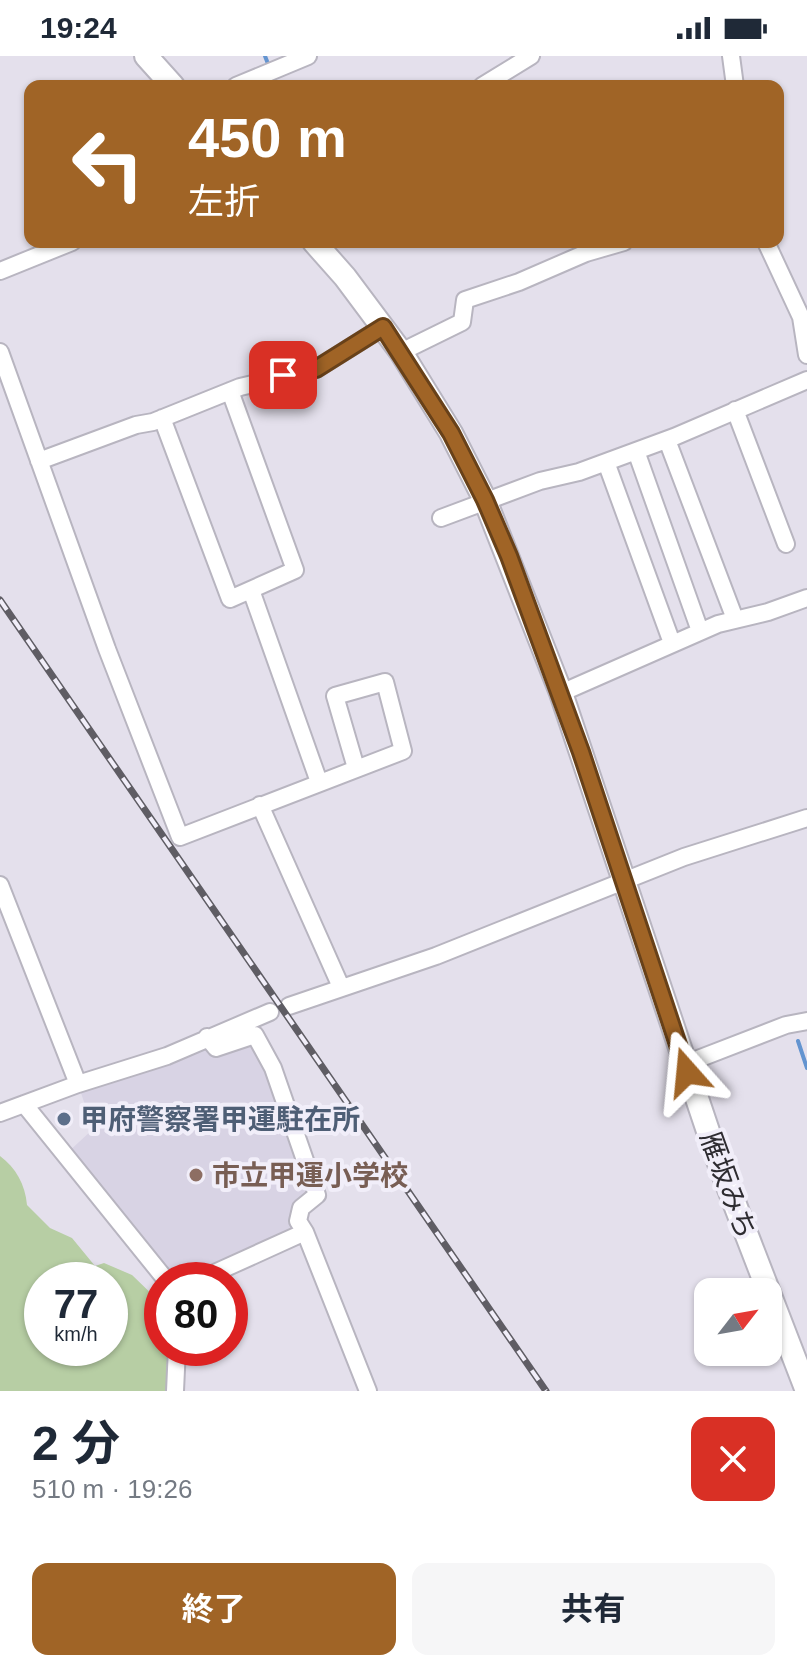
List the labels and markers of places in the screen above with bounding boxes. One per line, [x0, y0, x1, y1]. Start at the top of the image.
pin [249, 341, 317, 409]
place label: 甲府警察署甲運駐在所 [80, 1104, 360, 1135]
marker: 甲府警察署甲運駐在所 [55, 1110, 73, 1128]
place label: 市立甲運小学校 [212, 1160, 408, 1191]
marker: 市立甲運小学校 [187, 1166, 205, 1184]

